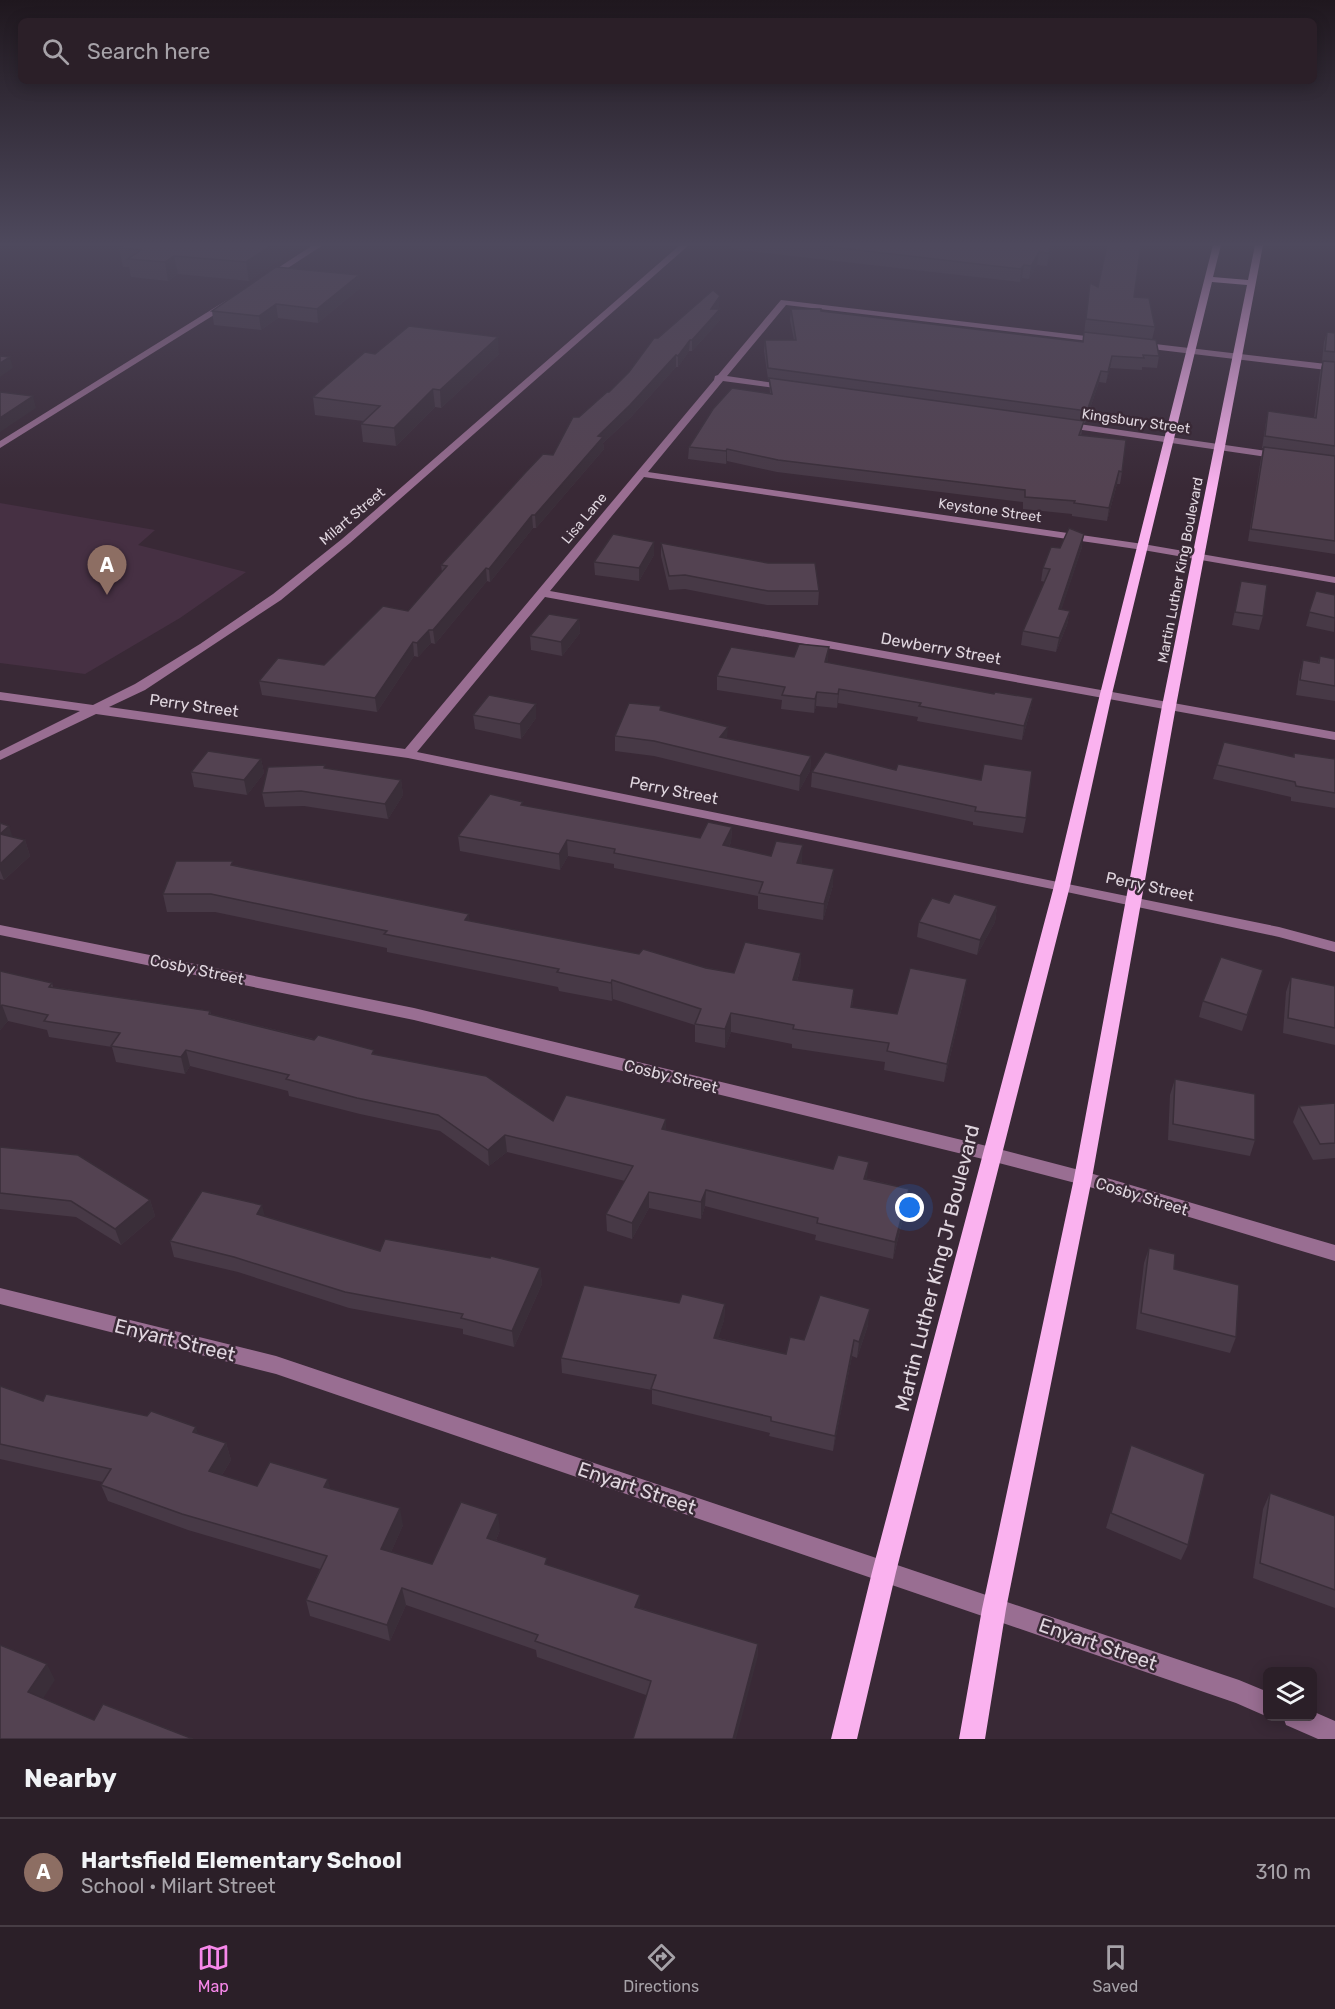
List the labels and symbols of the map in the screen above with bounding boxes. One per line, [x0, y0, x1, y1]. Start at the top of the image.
street label: Kingsbury Street [1081, 405, 1192, 438]
street label: Martin Luther King Boulevard [1154, 476, 1207, 664]
street label: Milart Street [316, 484, 389, 549]
street label: Lisa Lane [558, 489, 611, 547]
street label: Keystone Street [937, 495, 1043, 526]
pin: A [88, 546, 126, 595]
street label: Dewberry Street [879, 629, 1003, 668]
street label: Perry Street [148, 690, 240, 721]
street label: Perry Street [628, 773, 720, 808]
street label: Perry Street [1104, 868, 1196, 905]
street label: Cosby Street [148, 950, 246, 989]
street label: Cosby Street [622, 1056, 720, 1097]
street label: Martin Luther King Jr Boulevard [890, 1122, 984, 1414]
street label: Cosby Street [1093, 1173, 1190, 1220]
your location [895, 1193, 924, 1222]
street label: Enyart Street [112, 1313, 238, 1367]
street label: Enyart Street [575, 1457, 700, 1520]
street label: Enyart Street [1036, 1613, 1161, 1676]

